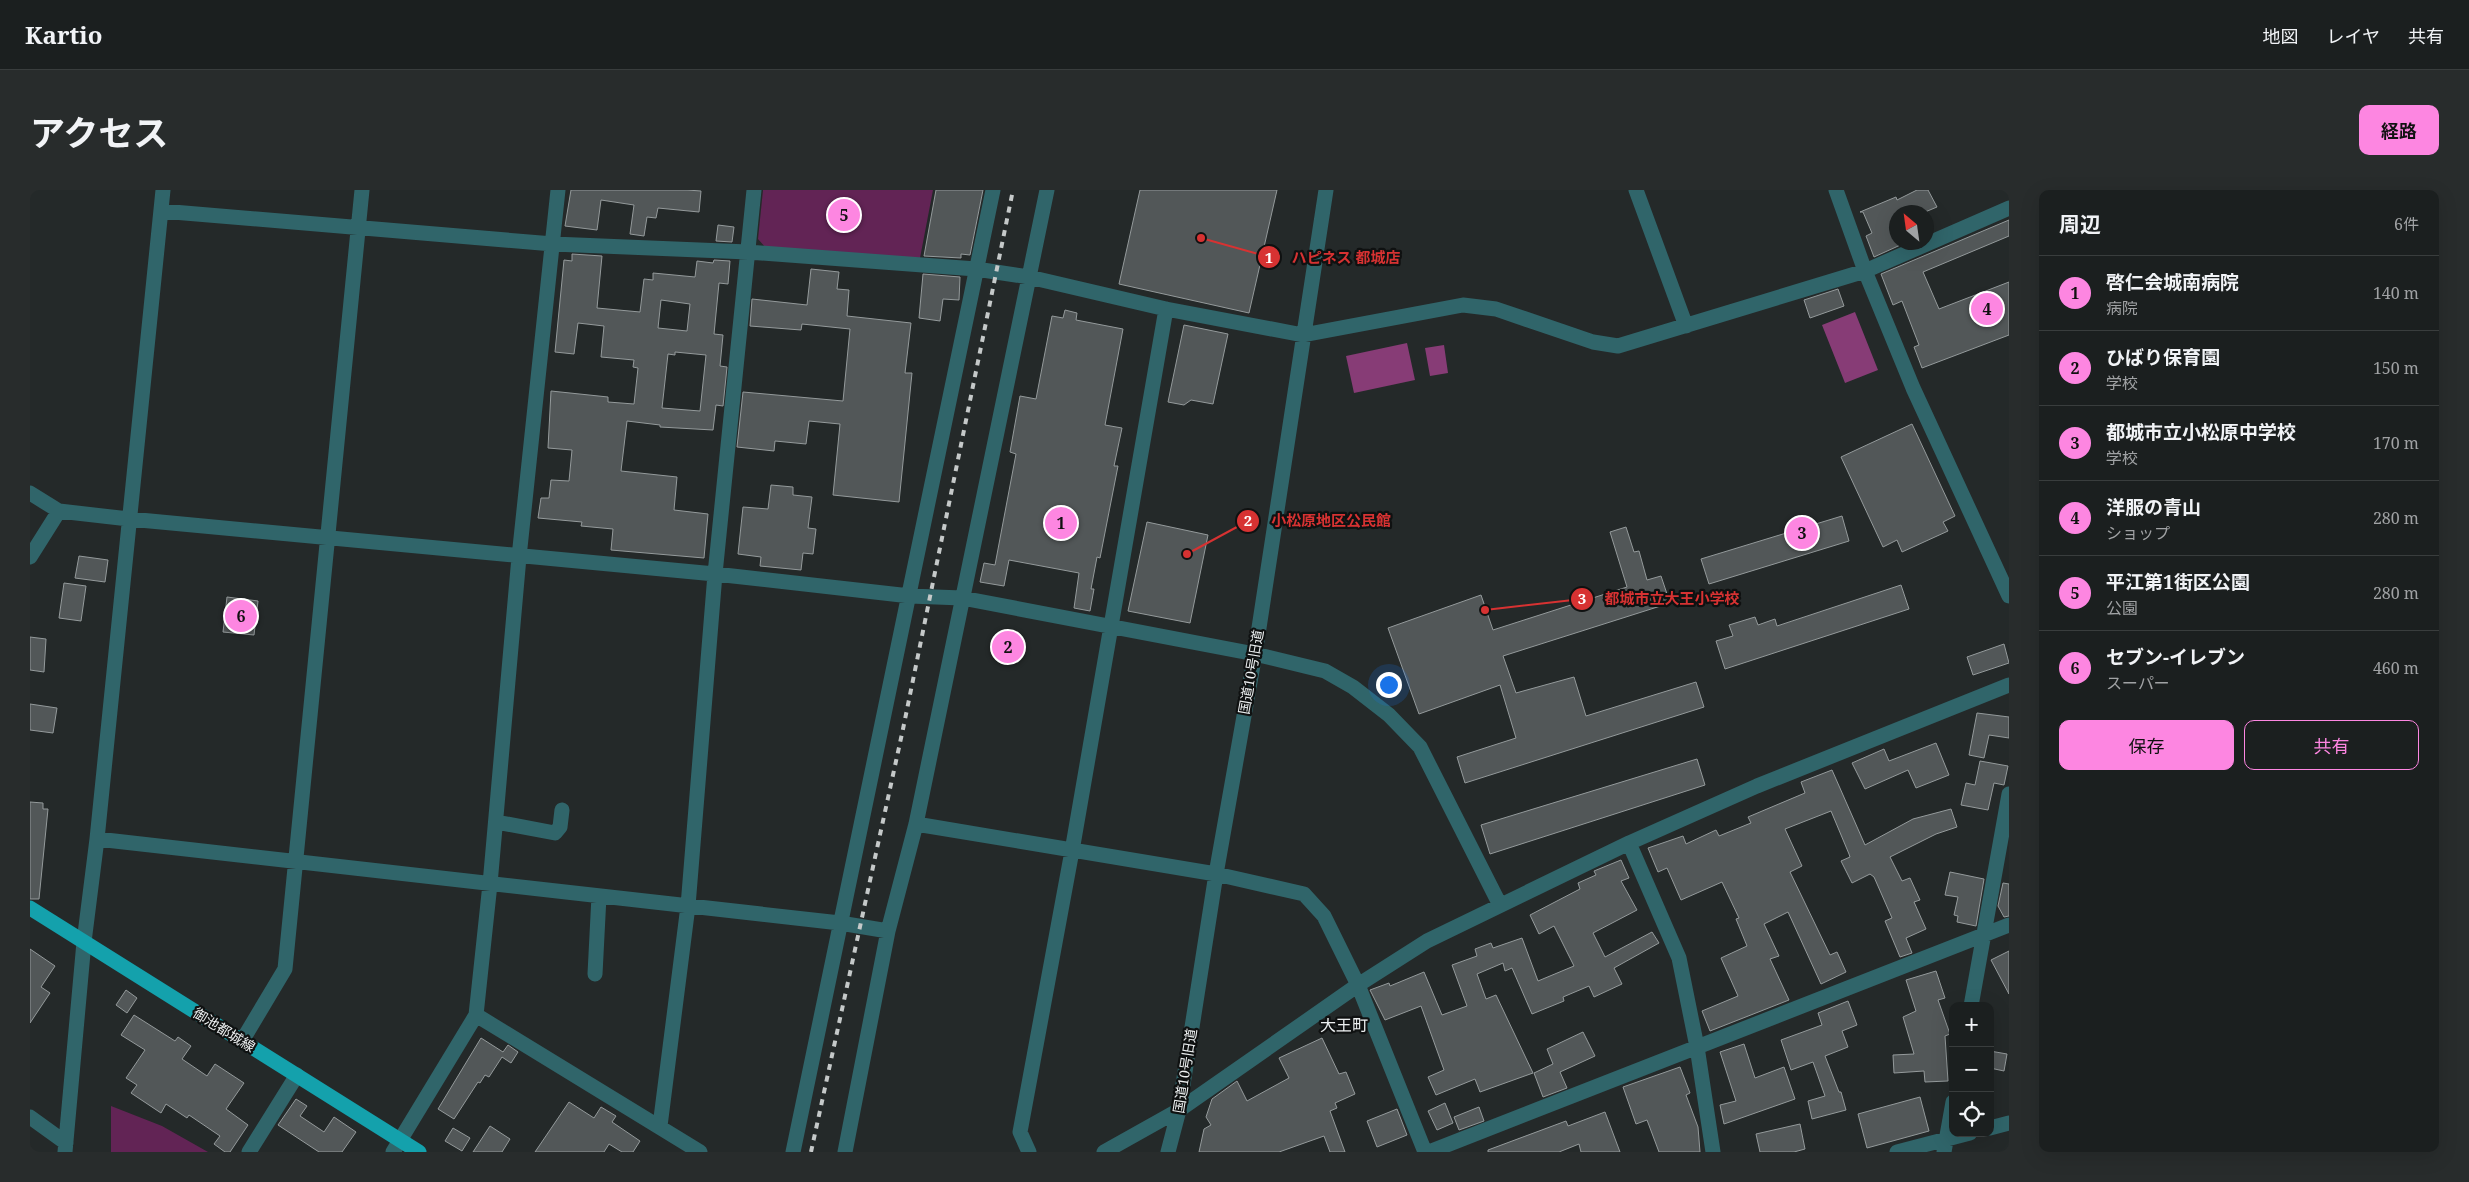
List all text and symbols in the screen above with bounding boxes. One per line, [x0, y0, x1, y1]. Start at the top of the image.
text: Kartio [25, 18, 102, 51]
text: 地図 [2263, 24, 2299, 48]
text: レイヤ [2327, 24, 2380, 48]
text: 共有 [2408, 24, 2444, 48]
button: 経路 [2359, 105, 2439, 155]
text: アクセス [30, 109, 168, 156]
pin: 5 [828, 196, 860, 234]
north arrow [1889, 205, 1934, 250]
text: 周辺 [2059, 210, 2101, 238]
text: 6件 [2394, 213, 2419, 235]
callout: ハピネス 都城店 [1257, 242, 1411, 272]
text: 1 [1265, 247, 1273, 267]
text: ハピネス 都城店 [1292, 247, 1400, 267]
text: 啓仁会城南病院 [2106, 269, 2239, 295]
text: 1 [2070, 282, 2080, 304]
text: 140 m [2373, 282, 2419, 304]
pin: 4 [1971, 290, 2003, 328]
text: 病院 [2106, 297, 2138, 319]
text: ひばり保育園 [2106, 344, 2220, 370]
text: 2 [2070, 357, 2080, 379]
text: 150 m [2373, 357, 2419, 379]
text: 学校 [2106, 372, 2138, 394]
text: 都城市立小松原中学校 [2106, 419, 2296, 445]
text: 3 [2070, 432, 2080, 454]
text: 170 m [2373, 432, 2419, 454]
text: 学校 [2106, 447, 2138, 469]
text: 洋服の青山 [2106, 494, 2201, 520]
pin: 1 [1045, 504, 1077, 542]
callout: 小松原地区公民館 [1236, 506, 1401, 536]
text: 4 [2070, 507, 2080, 529]
text: 280 m [2373, 507, 2419, 529]
text: 2 [1244, 510, 1252, 530]
text: 小松原地区公民館 [1271, 510, 1391, 530]
pin: 3 [1786, 514, 1818, 552]
text: ショップ [2106, 522, 2170, 544]
text: 平江第1街区公園 [2106, 569, 2250, 595]
text: 5 [2070, 582, 2080, 604]
text: 280 m [2373, 582, 2419, 604]
callout: 都城市立大王小学校 [1570, 584, 1750, 614]
text: 3 [1578, 588, 1586, 608]
text: 都城市立大王小学校 [1604, 588, 1740, 608]
pin: 6 [225, 597, 257, 635]
text: 公園 [2106, 597, 2138, 619]
pin: 2 [992, 628, 1024, 666]
street label: 国道10号旧道 [1234, 628, 1267, 716]
text: セブン-イレブン [2106, 644, 2245, 670]
text: 6 [2070, 657, 2080, 679]
text: 460 m [2373, 657, 2419, 679]
your location [1376, 672, 1402, 698]
text: スーパー [2106, 672, 2170, 694]
button: 保存 [2059, 720, 2234, 770]
button: 共有 [2244, 720, 2419, 770]
map controls [1949, 1002, 1994, 1137]
button: + [1949, 1002, 1994, 1047]
street label: 御池都城線 [190, 1003, 259, 1056]
district label: 大王町 [1320, 1014, 1368, 1036]
street label: 国道10号旧道 [1168, 1027, 1201, 1115]
button: − [1949, 1047, 1994, 1092]
button: locate [1949, 1092, 1994, 1137]

